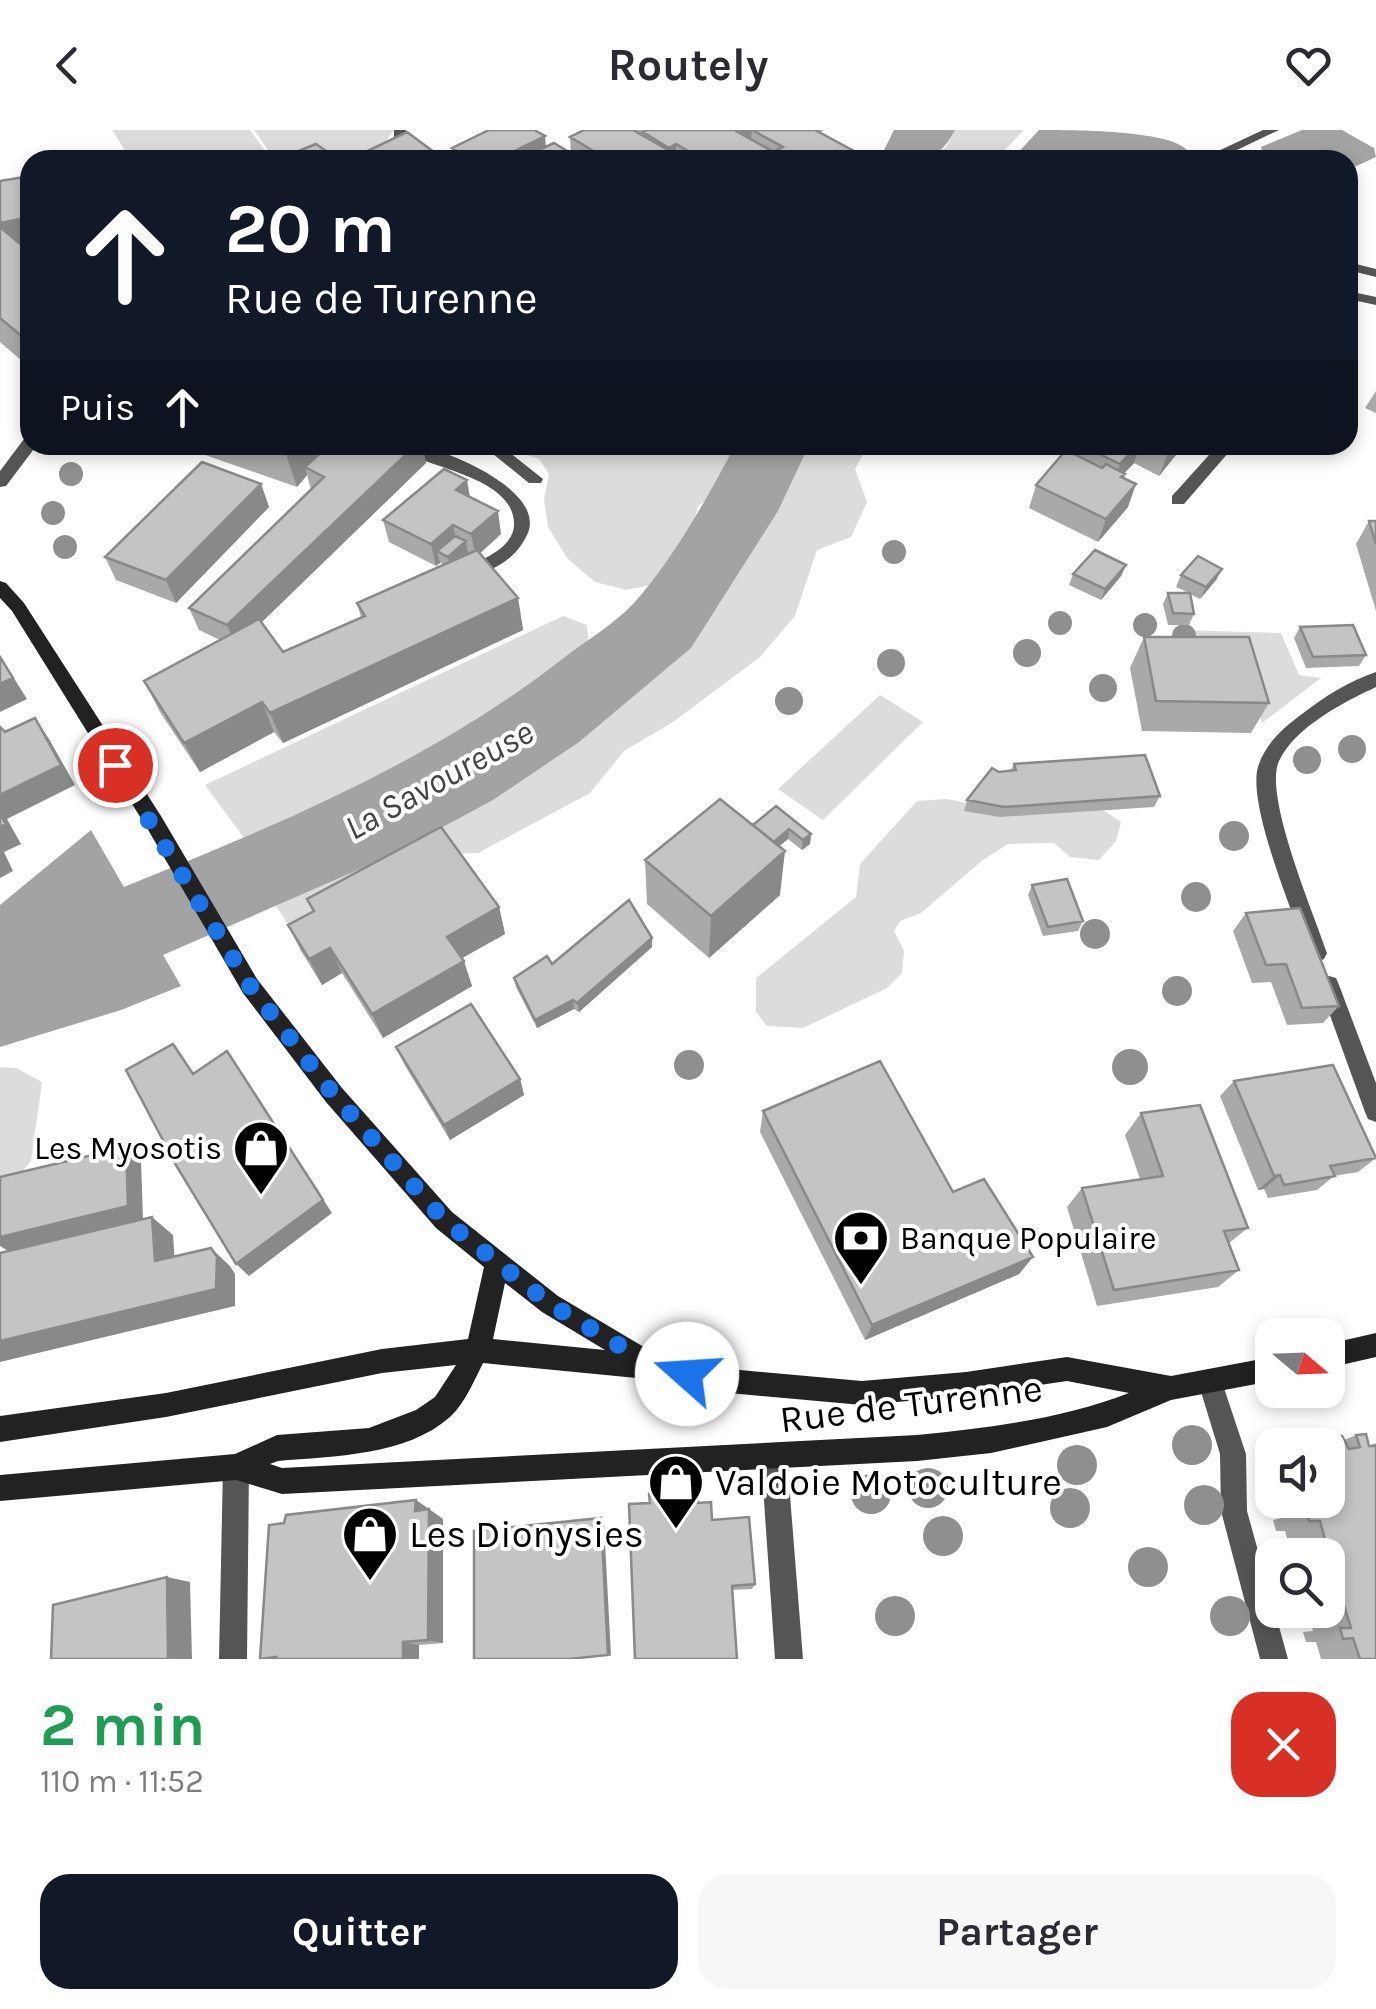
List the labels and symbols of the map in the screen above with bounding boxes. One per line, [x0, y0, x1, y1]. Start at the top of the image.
water label: La Savoureuse [338, 711, 540, 849]
pin [73, 723, 158, 808]
shop icon: Les Myosotis [231, 1118, 291, 1197]
place label: Les Myosotis [34, 1130, 222, 1167]
bank icon: Banque Populaire [831, 1208, 891, 1287]
place label: Banque Populaire [900, 1220, 1156, 1257]
north arrow [1255, 1318, 1345, 1408]
position arrow [635, 1322, 739, 1426]
street label: Rue de Turenne [777, 1366, 1045, 1442]
shop icon: Valdoie Motoculture [646, 1452, 706, 1531]
place label: Valdoie Motoculture [715, 1460, 1062, 1505]
shop icon: Les Dionysies [340, 1504, 400, 1583]
place label: Les Dionysies [409, 1512, 644, 1557]

